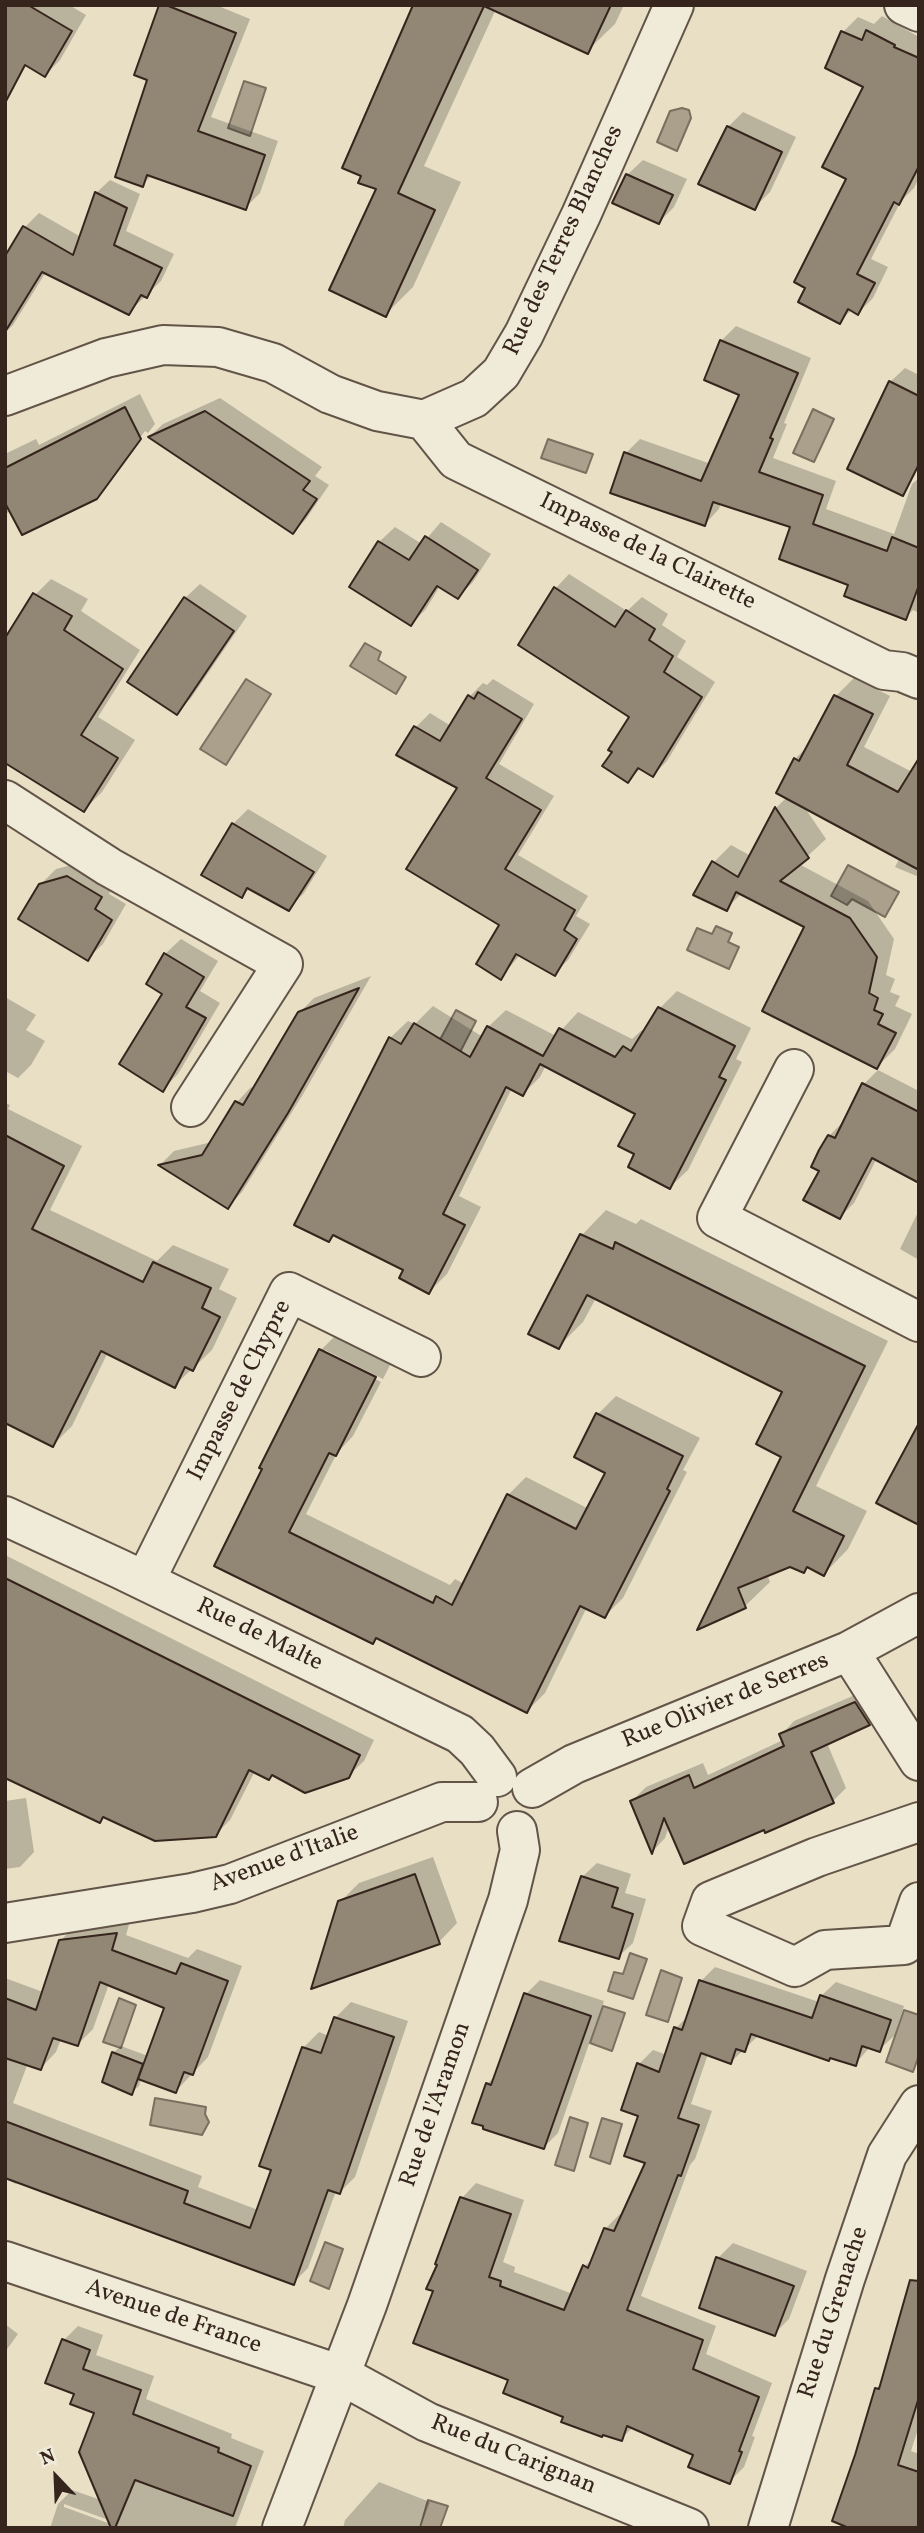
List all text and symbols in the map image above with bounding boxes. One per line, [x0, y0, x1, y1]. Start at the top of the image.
street label: Rue des Terres Blanches [499, 121, 631, 361]
street label: Impasse de la Clairette [534, 488, 760, 618]
street label: Impasse de Chypre [183, 1296, 299, 1486]
street label: Rue de Malte [191, 1593, 327, 1679]
street label: Rue Olivier de Serres [618, 1647, 834, 1757]
street label: Avenue d'Italie [207, 1820, 363, 1900]
street label: Rue de l'Aramon [395, 2019, 479, 2191]
street label: Rue du Grenache [794, 2223, 876, 2403]
street label: Avenue de France [81, 2274, 265, 2362]
street label: Rue du Carignan [426, 2410, 600, 2502]
north arrow [21, 2442, 91, 2512]
text: N [36, 2443, 59, 2472]

